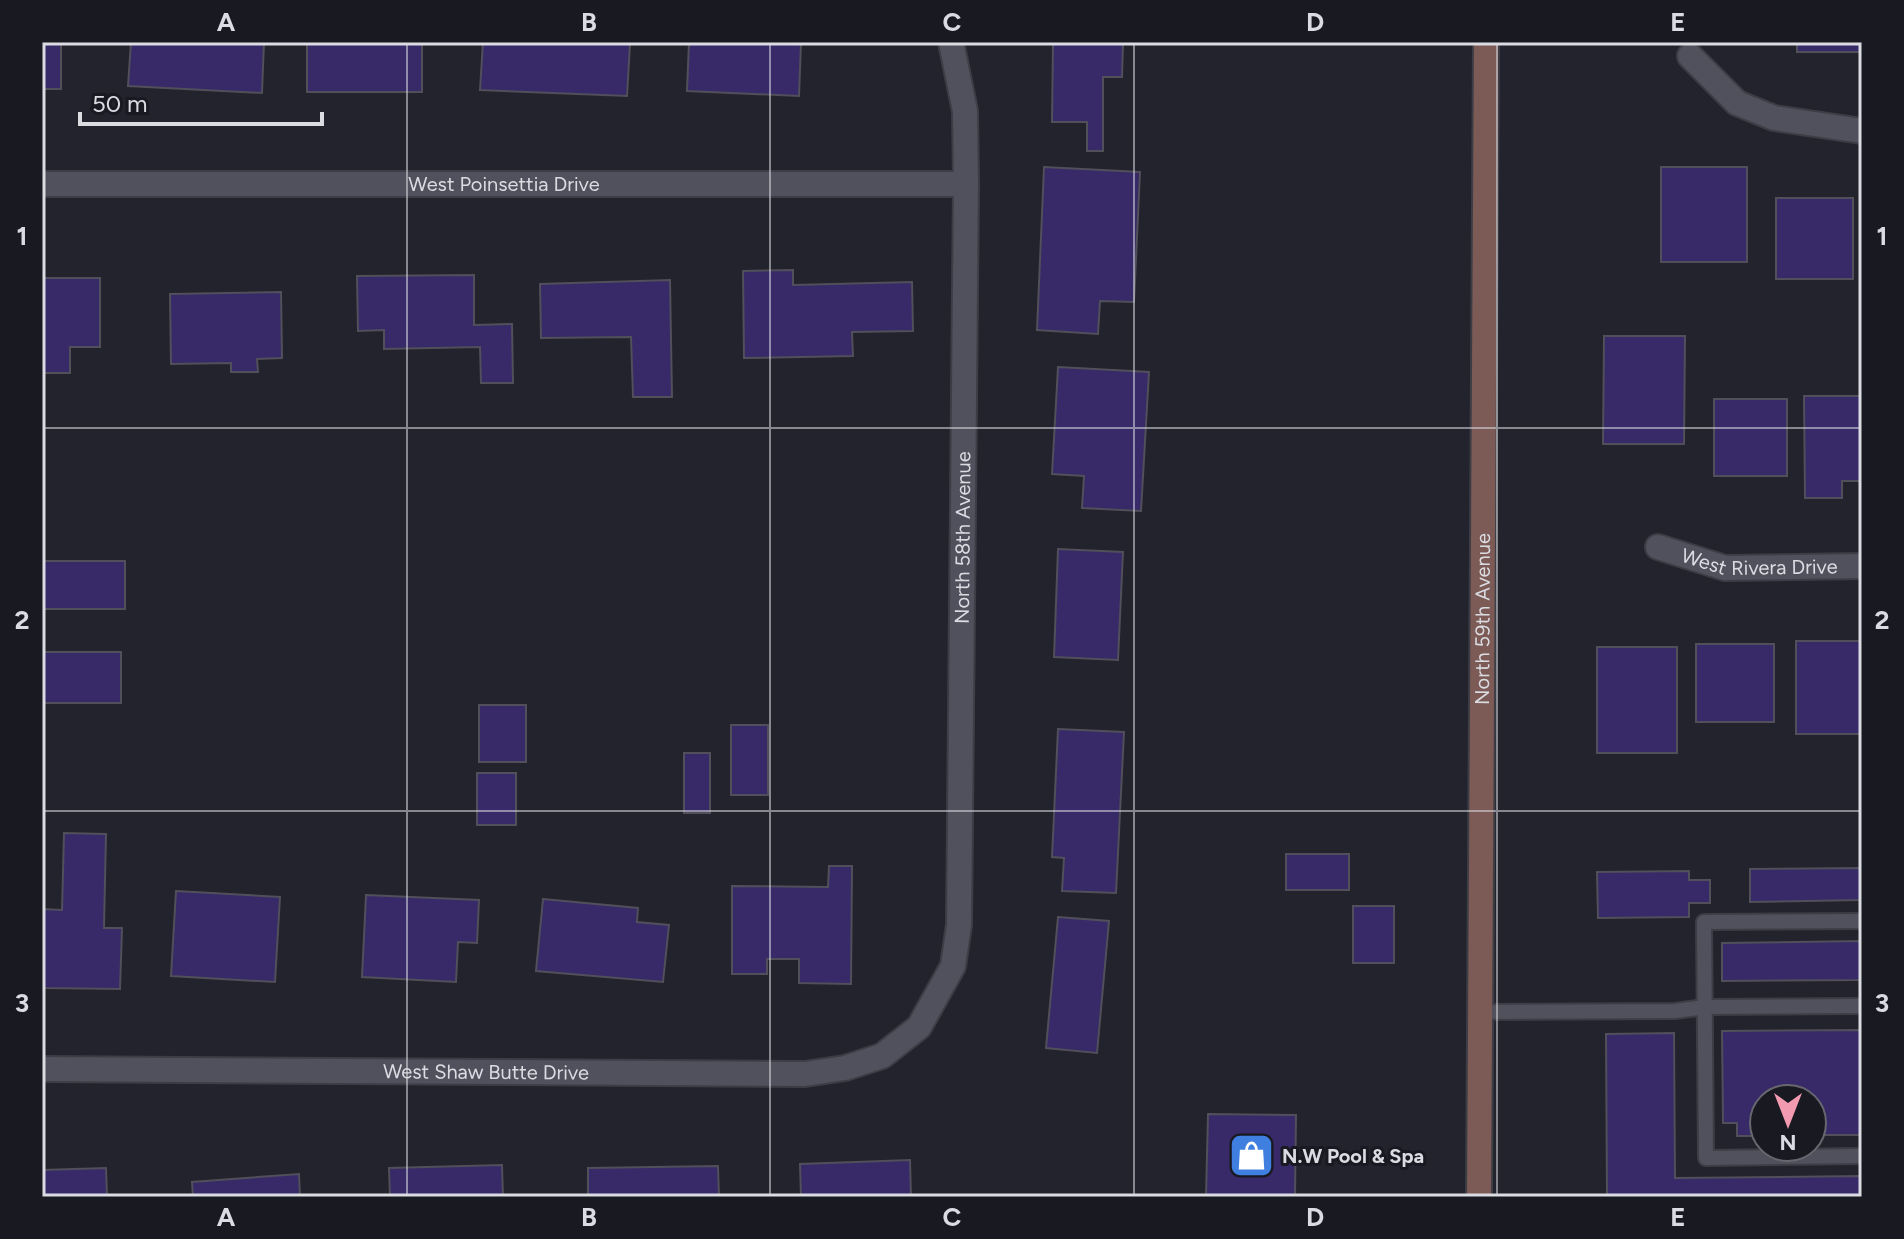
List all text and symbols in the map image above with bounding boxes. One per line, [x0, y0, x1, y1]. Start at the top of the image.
text: A [217, 6, 236, 38]
text: B [581, 6, 597, 38]
text: C [943, 6, 962, 38]
text: D [1306, 6, 1324, 38]
text: E [1670, 6, 1686, 38]
scale bar [80, 76, 322, 126]
text: 50 m [92, 89, 148, 118]
street label: West Poinsettia Drive [408, 172, 600, 196]
text: 1 [17, 220, 27, 252]
text: 1 [1877, 220, 1887, 252]
street label: North 58th Avenue [950, 451, 975, 624]
street label: North 59th Avenue [1470, 533, 1495, 705]
street label: West Rivera Drive [1678, 543, 1838, 580]
text: 2 [14, 604, 30, 636]
text: 2 [1874, 604, 1890, 636]
text: 3 [15, 987, 29, 1019]
text: 3 [1875, 987, 1889, 1019]
street label: West Shaw Butte Drive [383, 1059, 589, 1085]
north arrow [1748, 1083, 1828, 1163]
text: N [1779, 1129, 1797, 1156]
shop icon: N.W Pool & Spa [1227, 1132, 1275, 1180]
place label: N.W Pool & Spa [1282, 1144, 1424, 1168]
text: A [217, 1201, 236, 1233]
text: B [581, 1201, 597, 1233]
text: C [943, 1201, 962, 1233]
text: D [1306, 1201, 1324, 1233]
text: E [1670, 1201, 1686, 1233]

